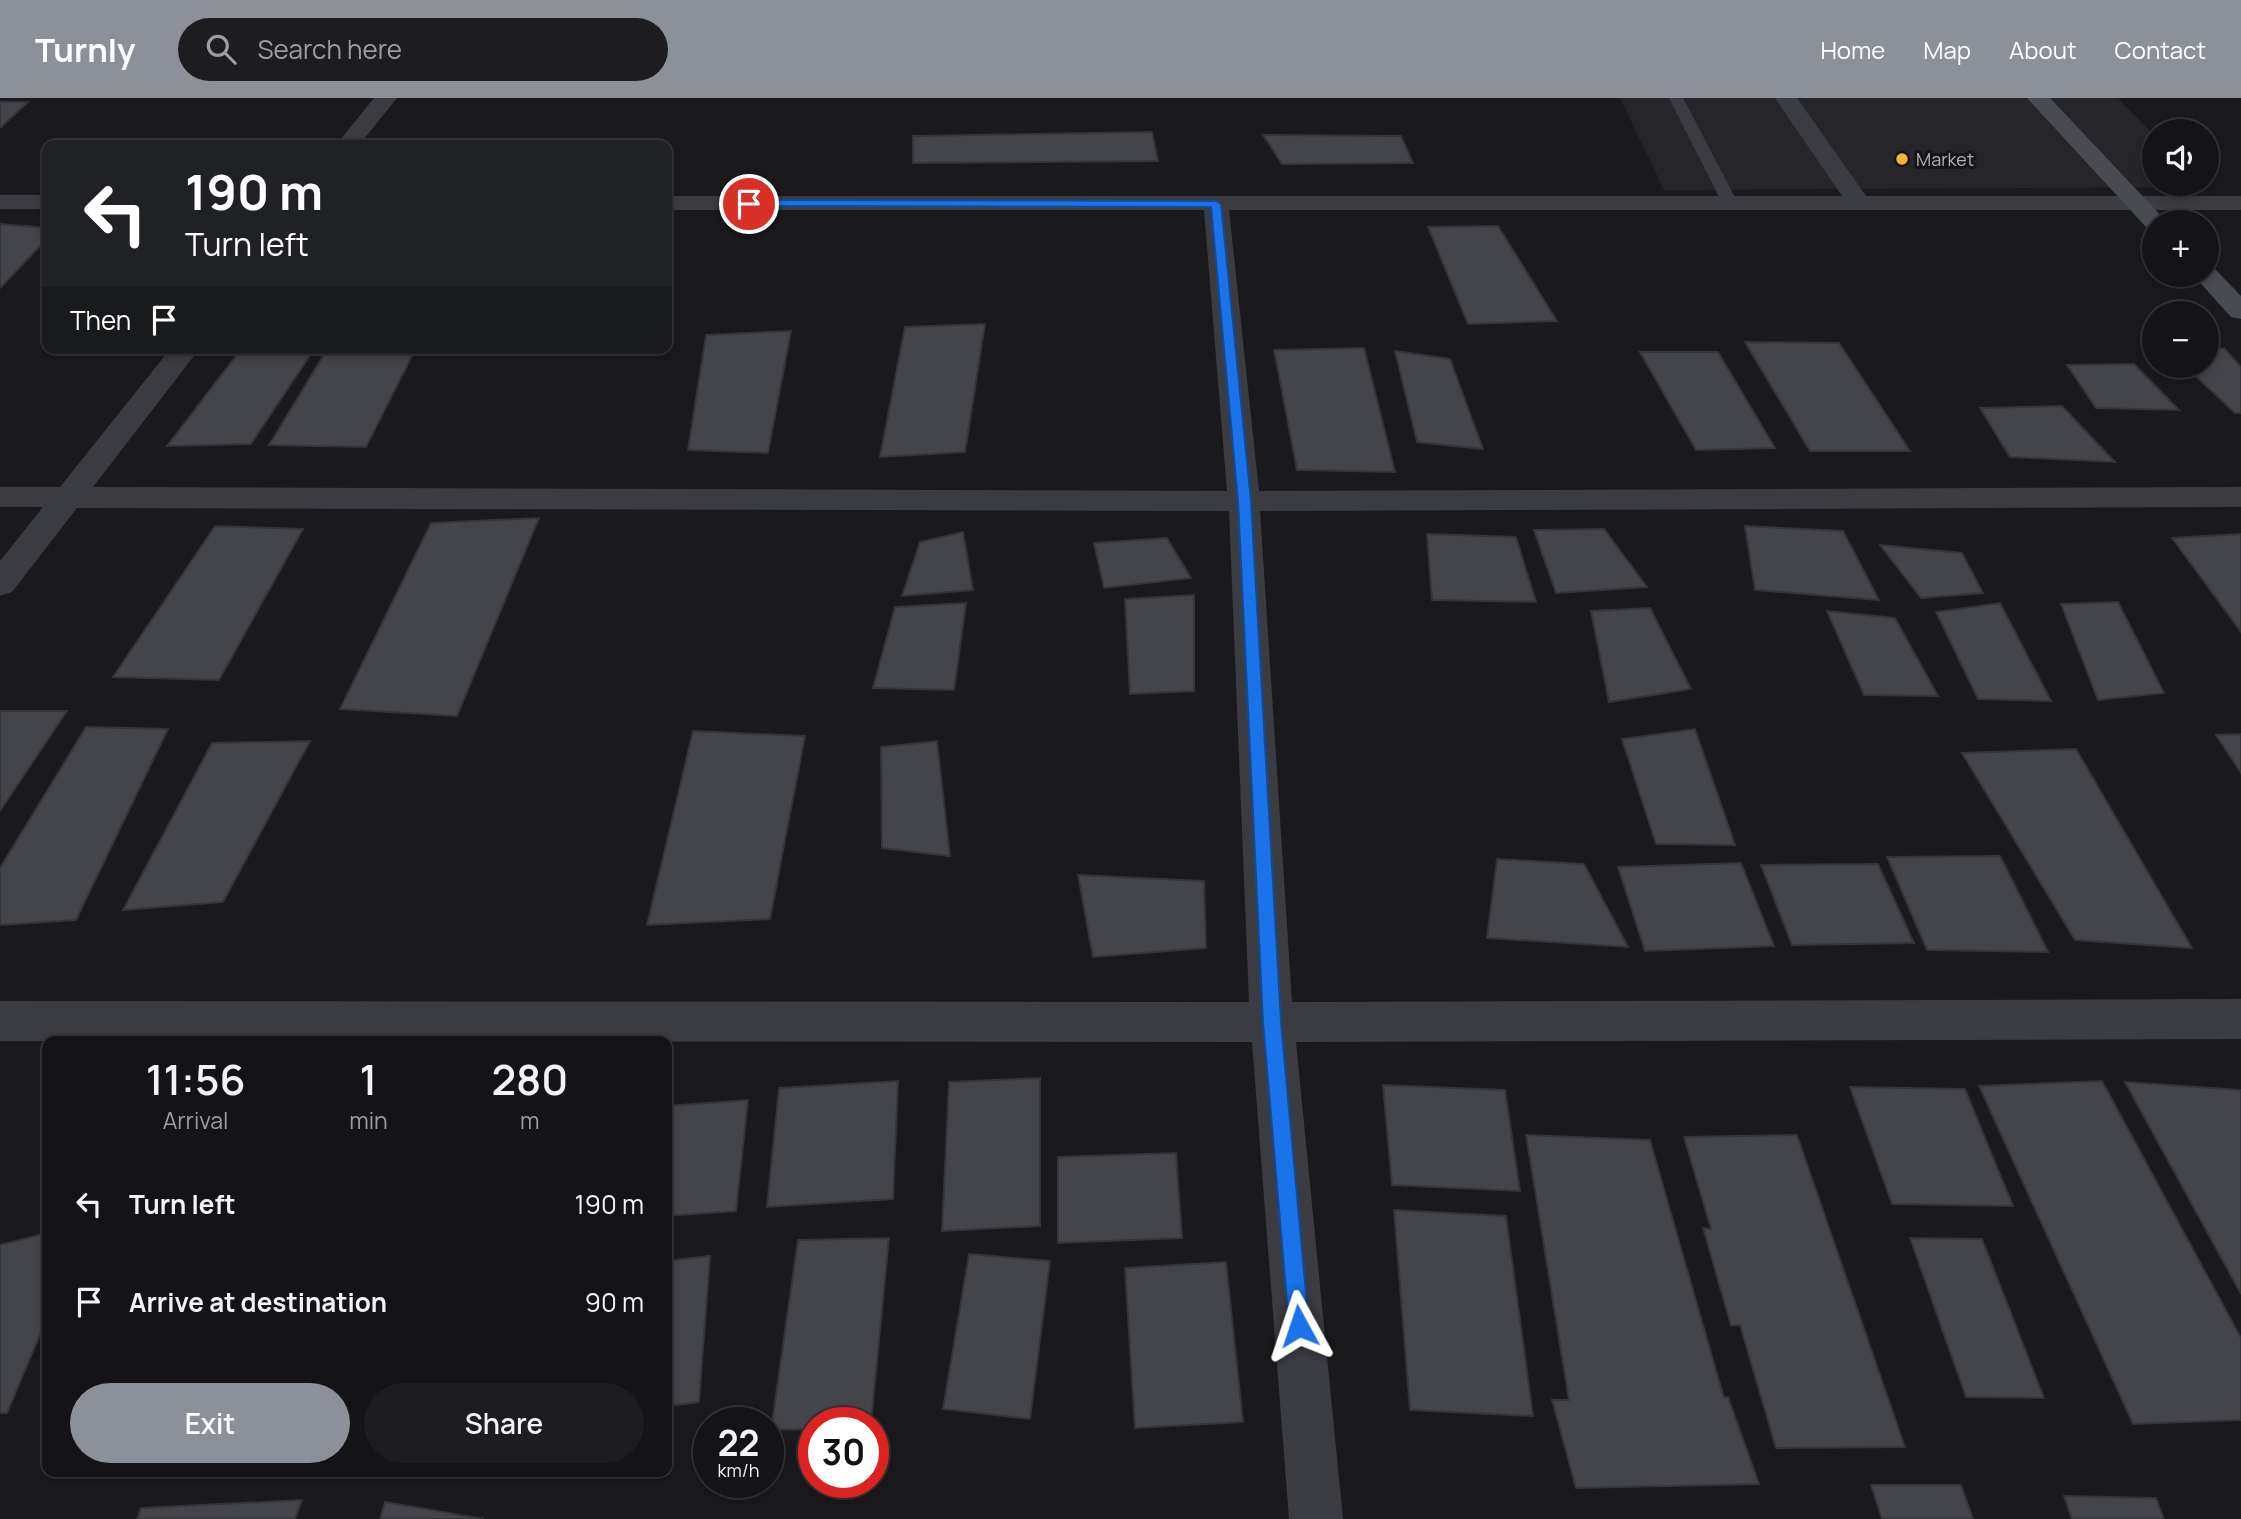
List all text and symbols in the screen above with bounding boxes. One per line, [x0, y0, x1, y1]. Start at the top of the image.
search box [178, 18, 668, 81]
text: Turnly [35, 27, 136, 72]
icon: search [202, 30, 240, 68]
text: Search here [258, 31, 402, 67]
text: Home [1820, 33, 1885, 66]
text: Map [1923, 33, 1971, 66]
text: About [2009, 33, 2077, 66]
text: Contact [2115, 33, 2206, 66]
map controls [2142, 119, 2219, 378]
button: sound [2142, 119, 2219, 196]
place label: Market [1916, 147, 1974, 171]
marker: Market [1894, 151, 1910, 167]
text: 190 m [185, 158, 323, 225]
icon: left [70, 168, 161, 259]
pin [719, 174, 779, 234]
icon: arrive [730, 185, 768, 223]
button: + [2142, 210, 2219, 287]
text: Turn left [185, 222, 309, 266]
icon: arrive [145, 301, 183, 339]
button: − [2142, 301, 2219, 378]
text: Then [70, 302, 131, 338]
text: 11:56 [146, 1050, 246, 1108]
text: 1 [360, 1050, 377, 1108]
text: 280 [491, 1050, 568, 1108]
text: Arrival [163, 1104, 228, 1136]
text: min [349, 1104, 388, 1136]
text: m [520, 1104, 540, 1136]
icon: left [70, 1185, 108, 1223]
text: Turn left [129, 1186, 236, 1222]
text: 190 m [575, 1186, 644, 1222]
icon: arrive [70, 1283, 108, 1321]
text: Arrive at destination [129, 1284, 387, 1320]
text: 90 m [585, 1284, 644, 1320]
position arrow [1262, 1289, 1336, 1363]
button: Exit [70, 1383, 350, 1463]
button: Share [364, 1383, 644, 1463]
speed limit sign: 30 [798, 1407, 889, 1498]
text: 22 [718, 1419, 759, 1467]
text: km/h [718, 1458, 759, 1482]

